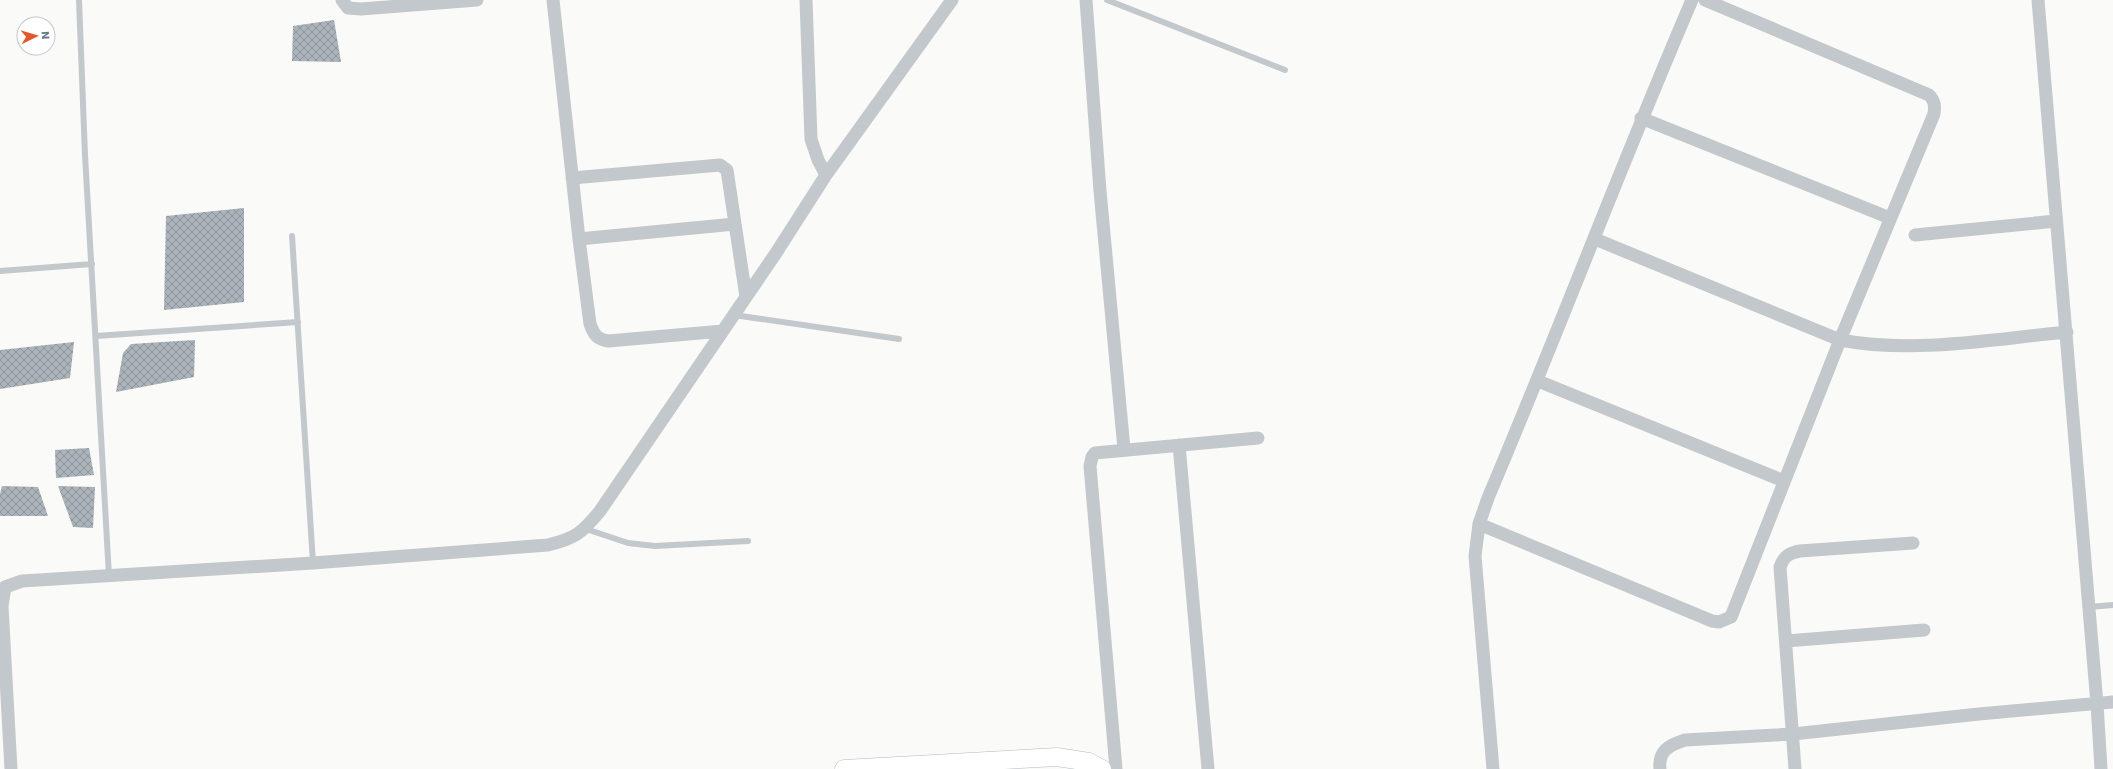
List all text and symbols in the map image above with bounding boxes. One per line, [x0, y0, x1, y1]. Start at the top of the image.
north arrow [16, 16, 56, 56]
text: N [39, 31, 52, 40]

